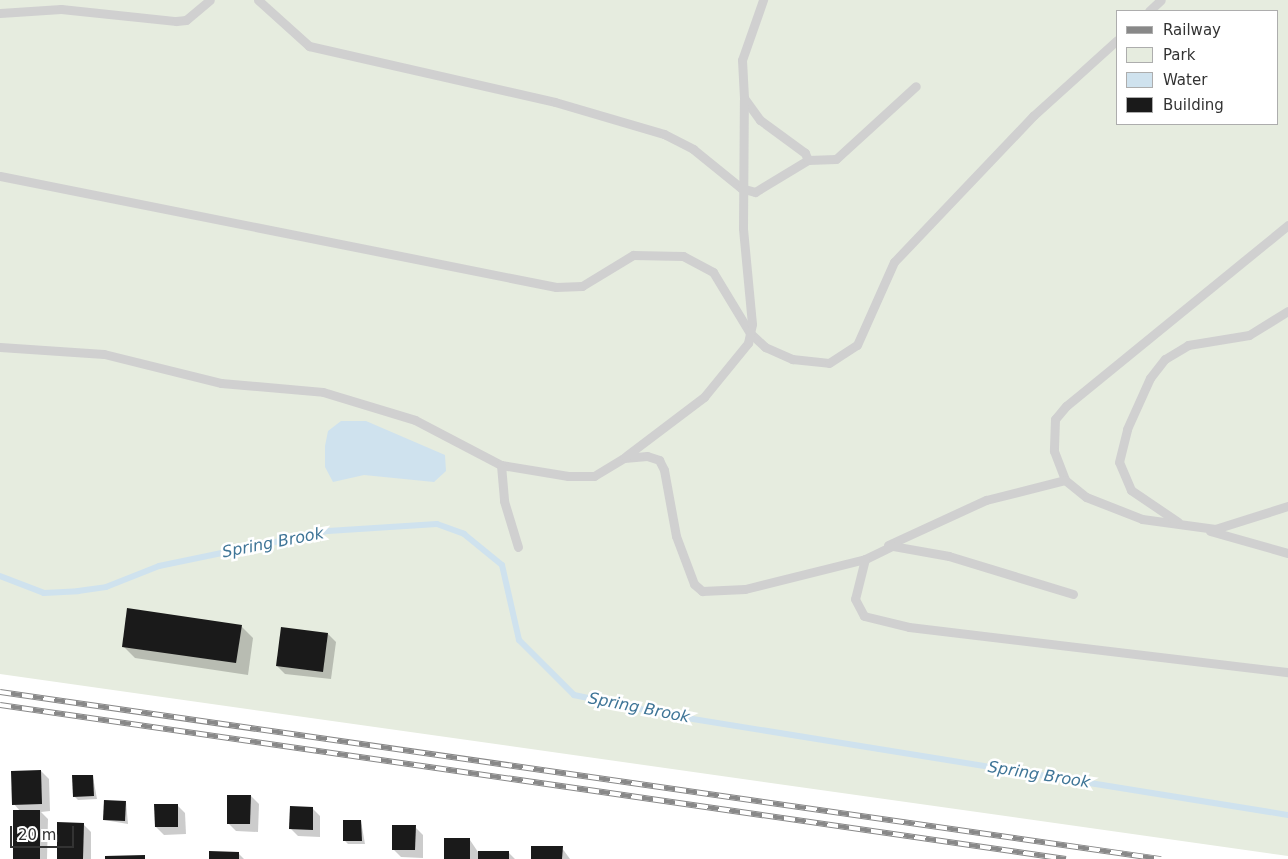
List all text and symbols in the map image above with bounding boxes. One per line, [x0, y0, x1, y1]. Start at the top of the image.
legend [1116, 10, 1278, 125]
text: Railway [1163, 21, 1221, 39]
text: Park [1163, 46, 1195, 64]
text: Water [1163, 71, 1207, 89]
text: Building [1163, 96, 1224, 114]
water label: Spring Brook [221, 524, 325, 562]
water label: Spring Brook [587, 689, 691, 727]
water label: Spring Brook [987, 757, 1091, 793]
scale bar [12, 816, 76, 848]
text: 20 m [18, 826, 56, 844]

